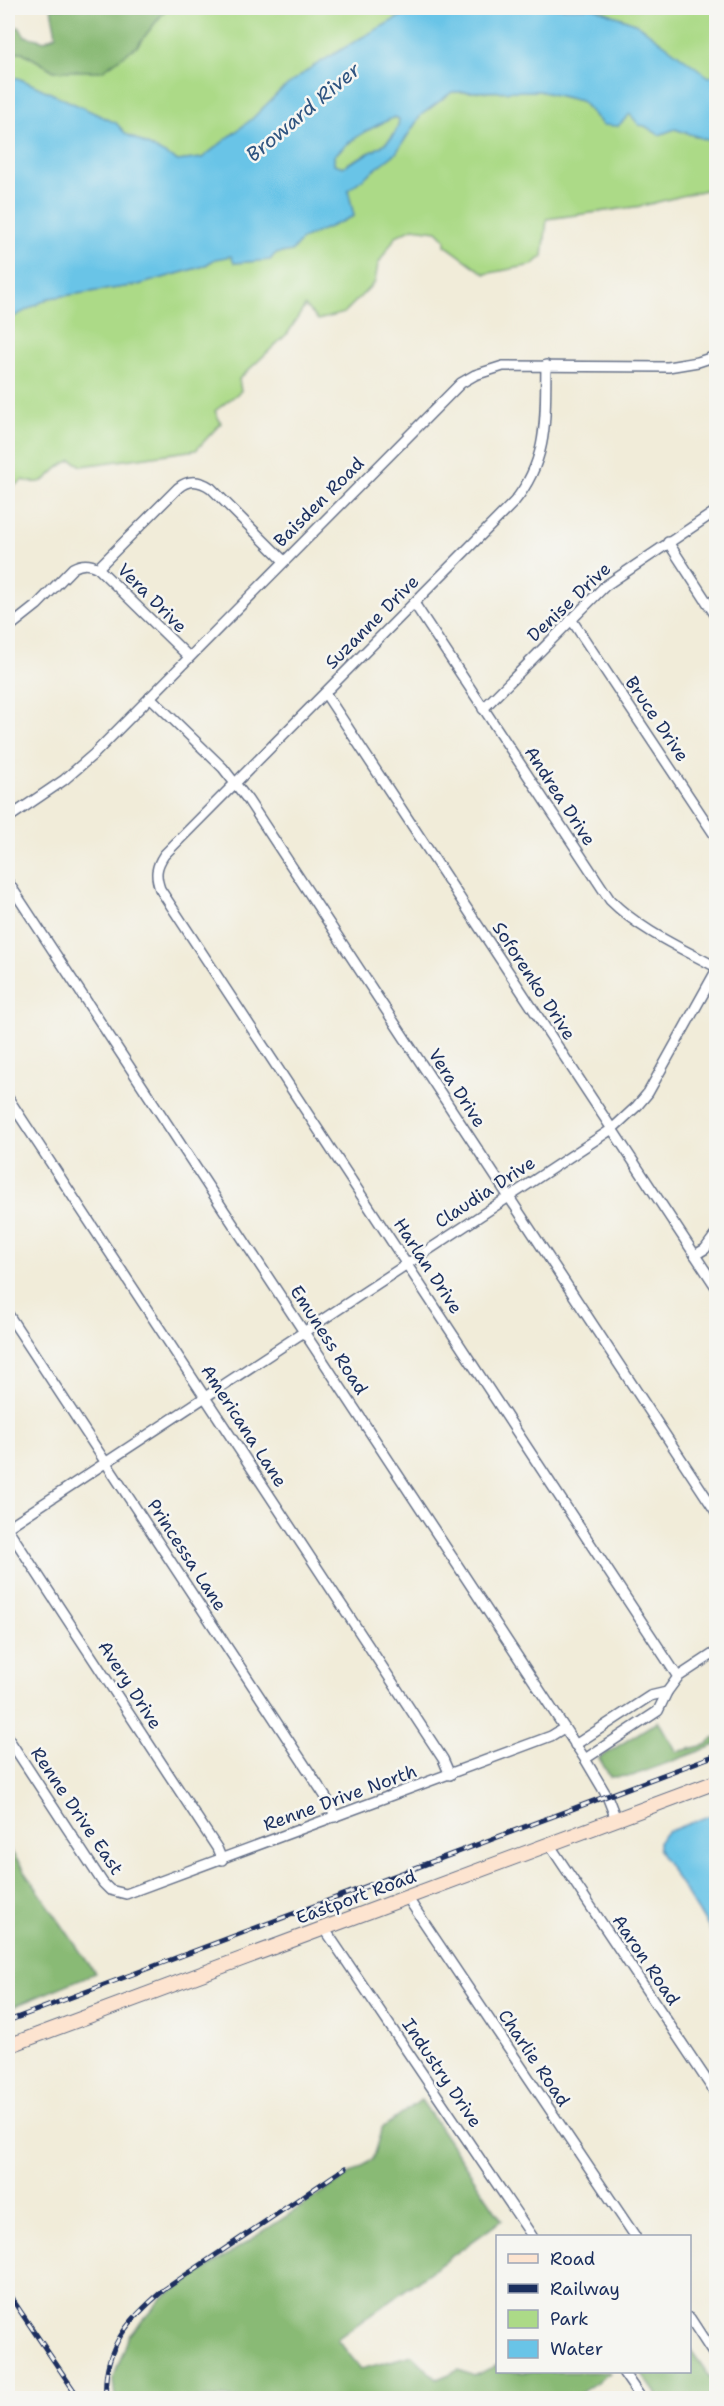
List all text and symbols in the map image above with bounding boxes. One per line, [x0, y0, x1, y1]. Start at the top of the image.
water label: Broward River [240, 56, 366, 167]
street label: Baisden Road [269, 452, 369, 552]
street label: Denise Drive [522, 557, 616, 647]
street label: Vera Drive [112, 558, 192, 638]
street label: Suzanne Drive [320, 570, 424, 674]
street label: Bruce Drive [620, 672, 694, 766]
street label: Andrea Drive [519, 742, 601, 850]
street label: Soforenko Drive [487, 917, 581, 1045]
street label: Vera Drive [423, 1044, 491, 1132]
street label: Claudia Drive [430, 1151, 540, 1233]
street label: Harlan Drive [388, 1213, 468, 1319]
street label: Emuness Road [285, 1281, 373, 1399]
street label: Americana Lane [196, 1360, 292, 1492]
street label: Princessa Lane [142, 1494, 232, 1616]
street label: Avery Drive [93, 1636, 167, 1734]
street label: Renne Drive East [25, 1742, 129, 1880]
street label: Renne Drive North [260, 1759, 420, 1837]
street label: Eastport Road [293, 1864, 419, 1930]
street label: Aaron Road [607, 1910, 685, 2010]
street label: Charlie Road [493, 2005, 575, 2111]
street label: Industry Drive [397, 2014, 487, 2132]
legend [496, 2235, 691, 2373]
text: Road [550, 2247, 595, 2271]
text: Railway [550, 2277, 620, 2301]
text: Park [550, 2307, 589, 2331]
text: Water [550, 2337, 603, 2361]

